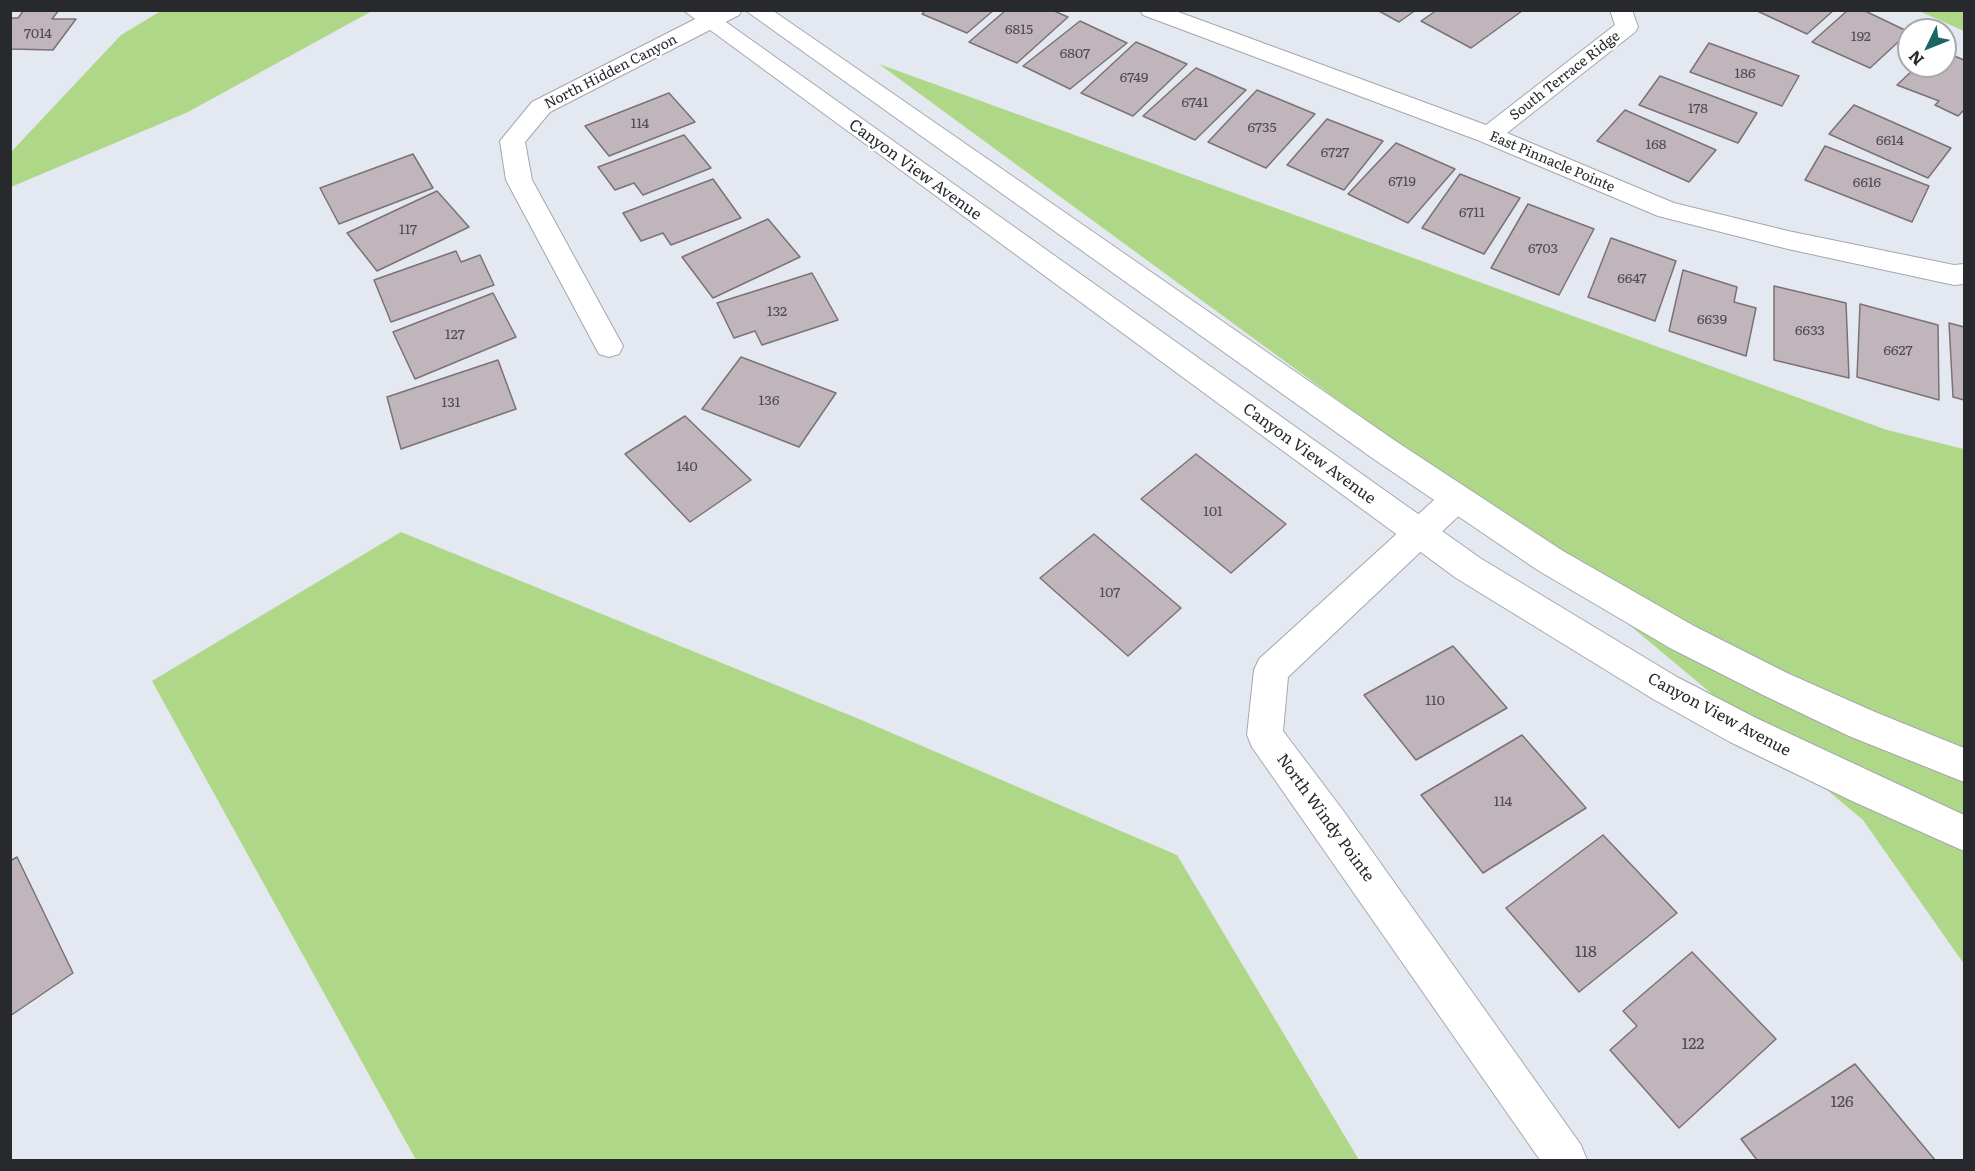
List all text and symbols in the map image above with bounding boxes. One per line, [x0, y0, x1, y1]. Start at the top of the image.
north arrow [1897, 18, 1957, 78]
house number: 6815 [1005, 22, 1033, 38]
house number: 7014 [24, 26, 52, 42]
street label: South Terrace Ridge [1507, 28, 1623, 124]
house number: 192 [1851, 29, 1871, 45]
street label: North Hidden Canyon [542, 31, 680, 113]
house number: 6807 [1060, 46, 1090, 62]
text: N [1902, 46, 1929, 72]
house number: 186 [1735, 66, 1755, 82]
house number: 6749 [1120, 70, 1148, 86]
house number: 6741 [1181, 95, 1209, 111]
house number: 178 [1688, 101, 1708, 117]
street label: Canyon View Avenue [845, 115, 985, 225]
house number: 114 [631, 116, 649, 132]
house number: 6735 [1247, 120, 1277, 136]
street label: East Pinnacle Pointe [1487, 128, 1617, 196]
house number: 6614 [1876, 133, 1904, 149]
house number: 168 [1646, 137, 1666, 153]
house number: 6727 [1321, 145, 1349, 161]
house number: 6719 [1388, 174, 1416, 190]
house number: 6616 [1853, 175, 1881, 191]
house number: 6711 [1459, 205, 1485, 221]
house number: 117 [399, 222, 417, 238]
house number: 6703 [1528, 241, 1558, 257]
house number: 6647 [1617, 271, 1647, 287]
house number: 132 [767, 304, 787, 320]
house number: 6639 [1697, 312, 1727, 328]
house number: 6633 [1795, 323, 1825, 339]
house number: 127 [445, 327, 465, 343]
house number: 6627 [1883, 343, 1913, 359]
house number: 136 [759, 393, 779, 409]
house number: 131 [442, 395, 460, 411]
street label: Canyon View Avenue [1239, 399, 1379, 509]
house number: 140 [677, 459, 697, 475]
house number: 101 [1203, 504, 1223, 520]
house number: 107 [1100, 585, 1120, 601]
street label: Canyon View Avenue [1644, 669, 1794, 761]
house number: 110 [1425, 693, 1445, 709]
street label: North Windy Pointe [1272, 750, 1378, 886]
house number: 114 [1494, 794, 1512, 810]
house number: 118 [1575, 942, 1597, 962]
house number: 122 [1682, 1034, 1704, 1054]
house number: 126 [1830, 1092, 1854, 1112]

